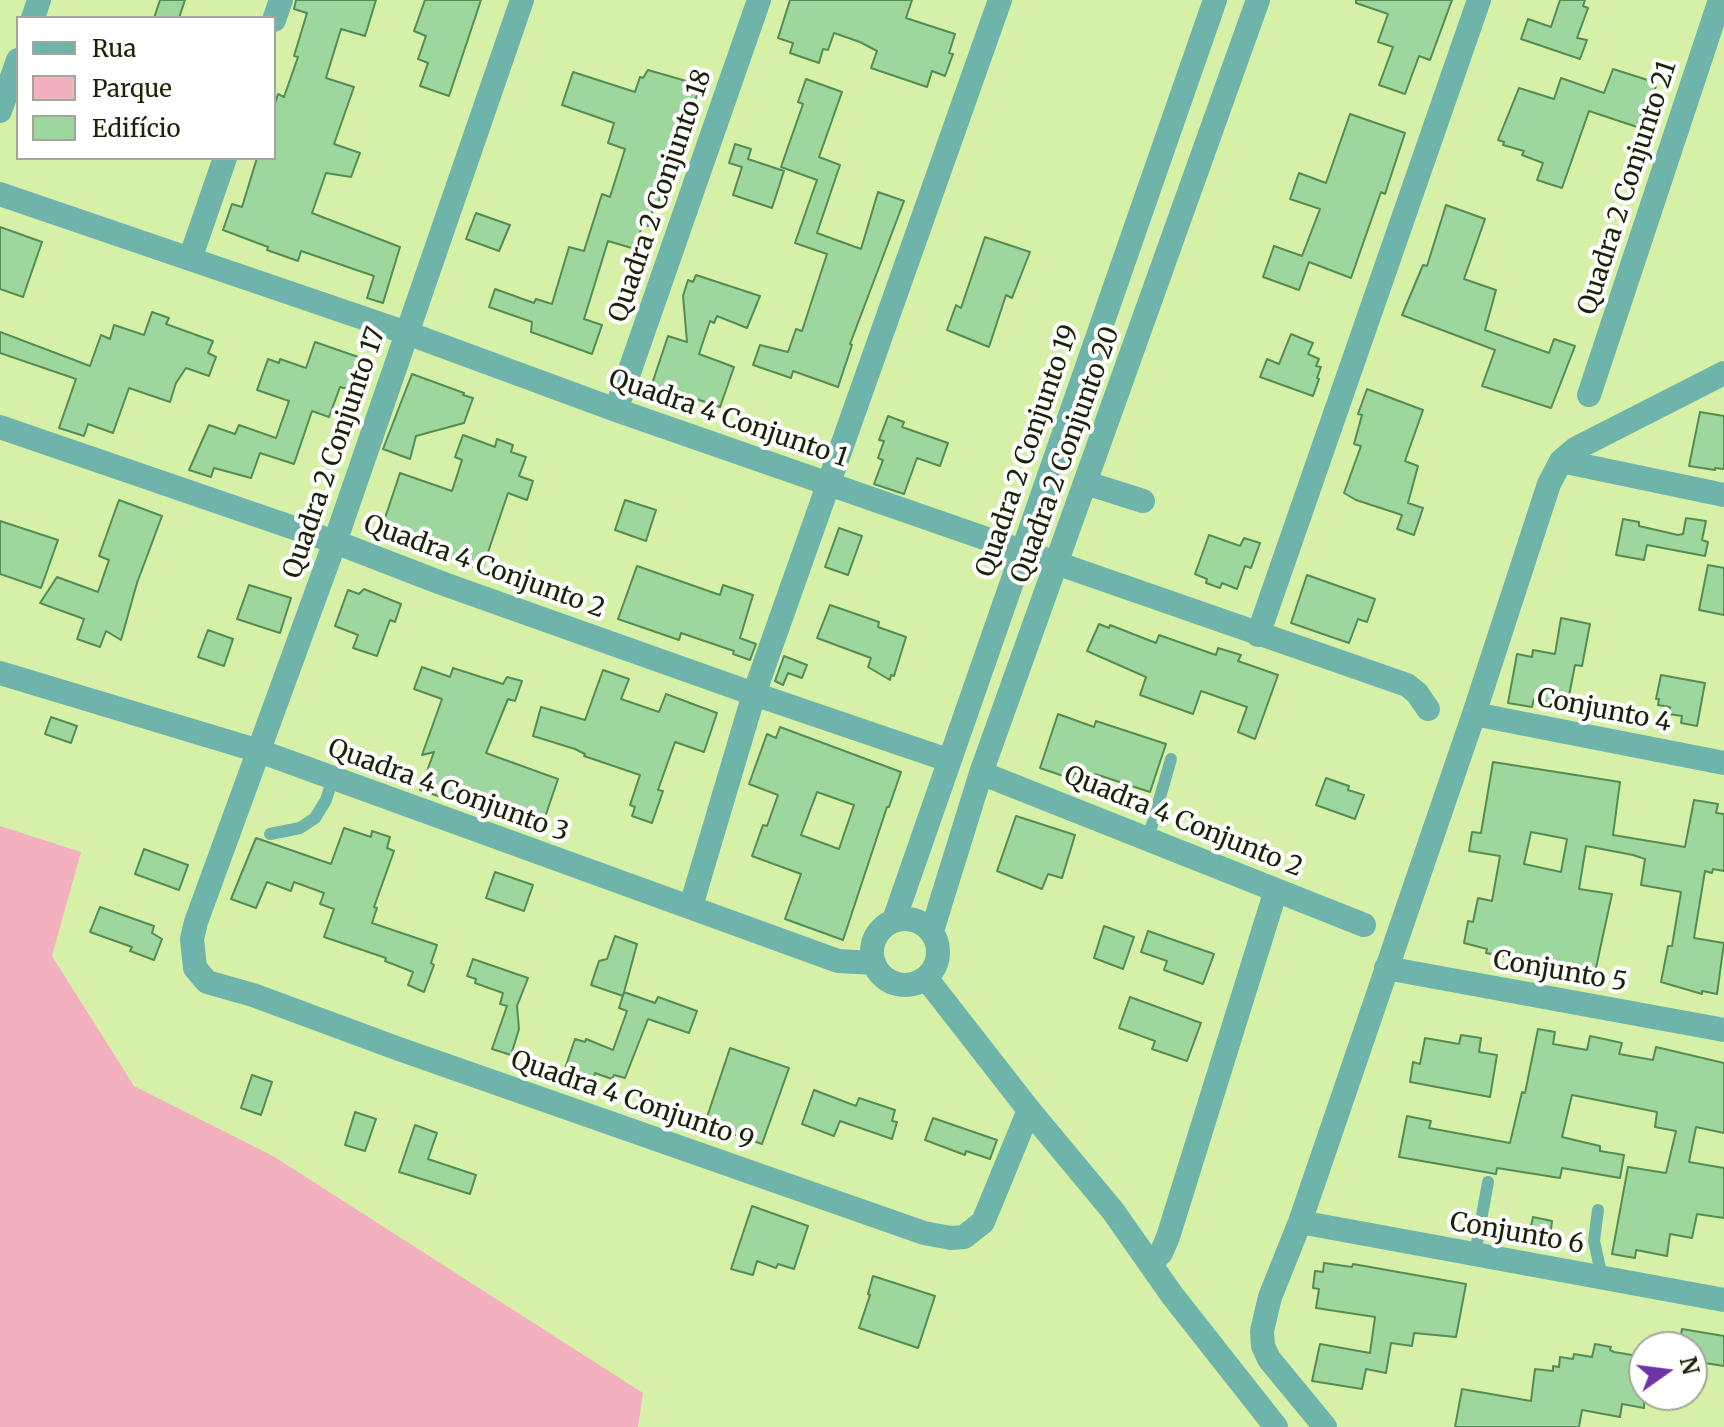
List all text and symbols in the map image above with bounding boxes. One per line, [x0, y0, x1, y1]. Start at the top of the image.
legend [16, 16, 276, 160]
text: Rua [92, 33, 136, 64]
street label: Quadra 2 Conjunto 21 [1572, 57, 1684, 319]
street label: Quadra 2 Conjunto 18 [603, 66, 719, 326]
text: Parque [92, 73, 172, 104]
text: Edifício [92, 113, 180, 144]
street label: Quadra 2 Conjunto 19 [970, 321, 1086, 581]
street label: Quadra 2 Conjunto 17 [277, 323, 393, 583]
street label: Quadra 2 Conjunto 20 [1005, 323, 1127, 587]
street label: Quadra 4 Conjunto 1 [604, 363, 852, 475]
street label: Quadra 4 Conjunto 2 [359, 509, 609, 625]
street label: Conjunto 4 [1534, 683, 1674, 739]
street label: Quadra 4 Conjunto 3 [323, 733, 573, 849]
street label: Quadra 4 Conjunto 2 [1059, 760, 1307, 884]
street label: Conjunto 5 [1491, 945, 1629, 999]
street label: Quadra 4 Conjunto 9 [506, 1045, 758, 1157]
street label: Conjunto 6 [1447, 1207, 1587, 1261]
north arrow [1628, 1331, 1708, 1411]
text: N [1674, 1354, 1705, 1377]

